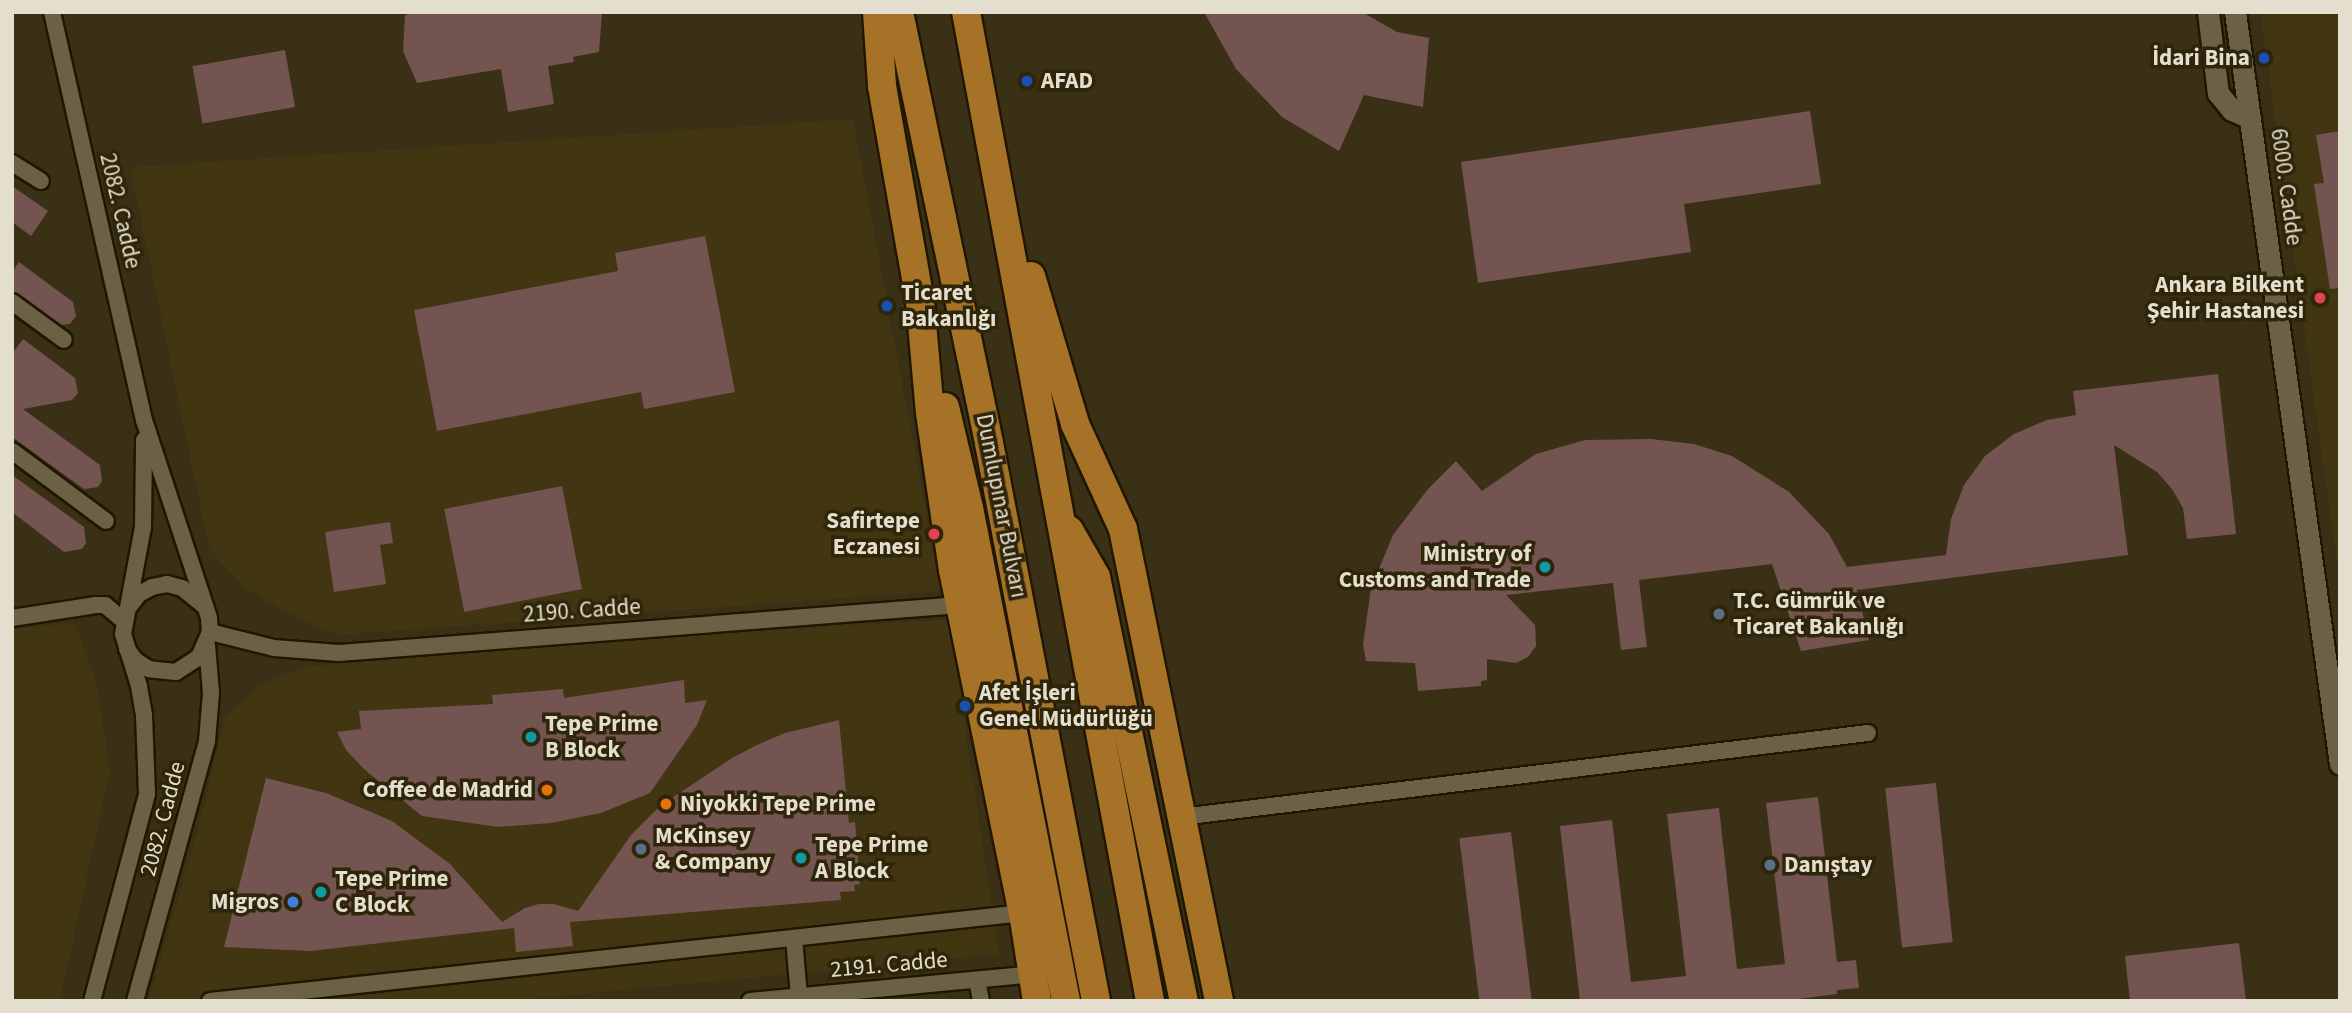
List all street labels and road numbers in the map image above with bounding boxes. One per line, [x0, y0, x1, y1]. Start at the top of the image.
street label: 6000. Cadde [2264, 127, 2308, 247]
street label: 2082. Cadde [93, 151, 147, 271]
street label: Dumlupınar Bulvarı [970, 412, 1032, 600]
street label: 2190. Cadde [522, 593, 642, 629]
street label: 2082. Cadde [134, 759, 192, 879]
street label: 2191. Cadde [829, 946, 949, 984]

